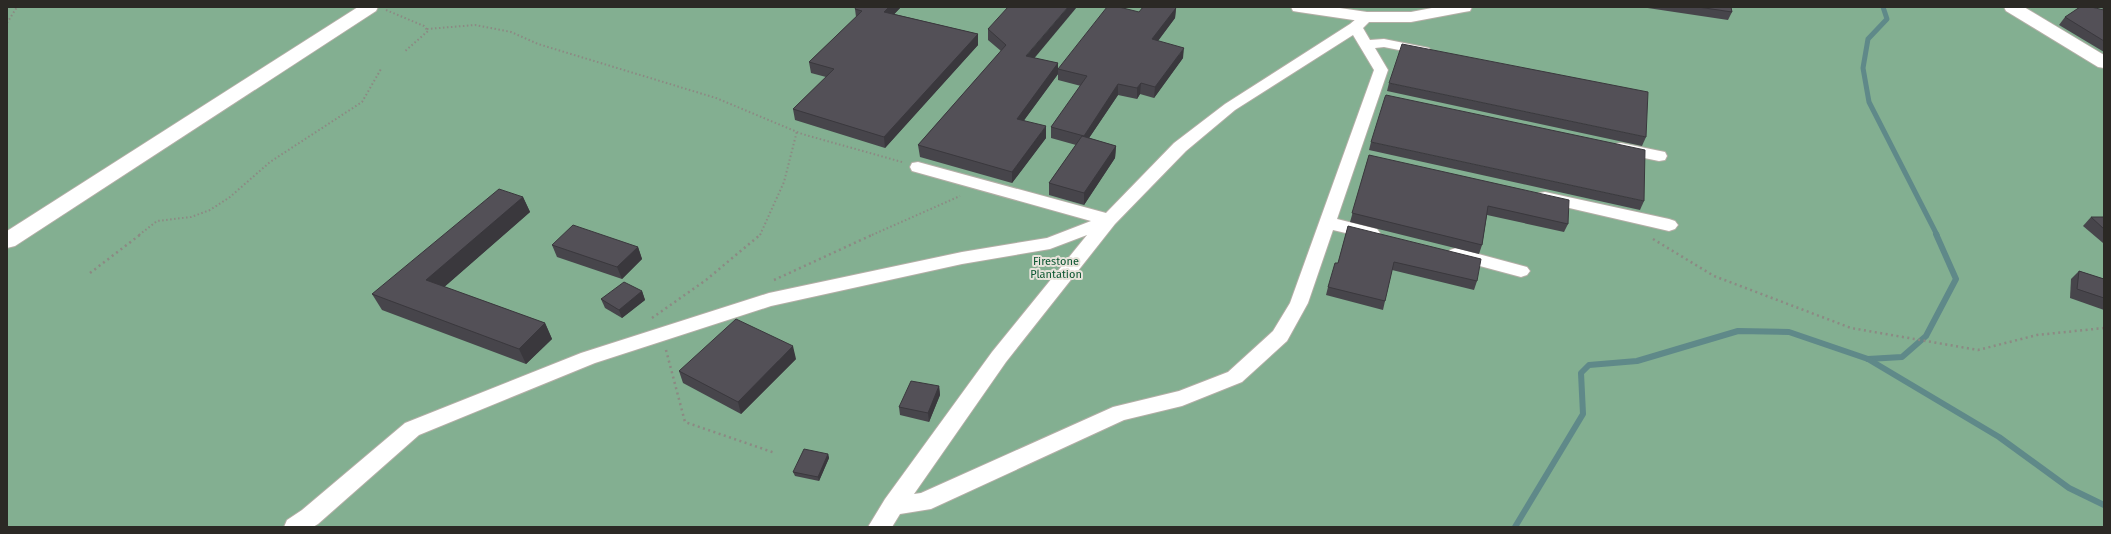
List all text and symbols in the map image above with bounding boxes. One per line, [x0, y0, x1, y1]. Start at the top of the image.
park label: Firestone Plantation [1030, 255, 1082, 281]

